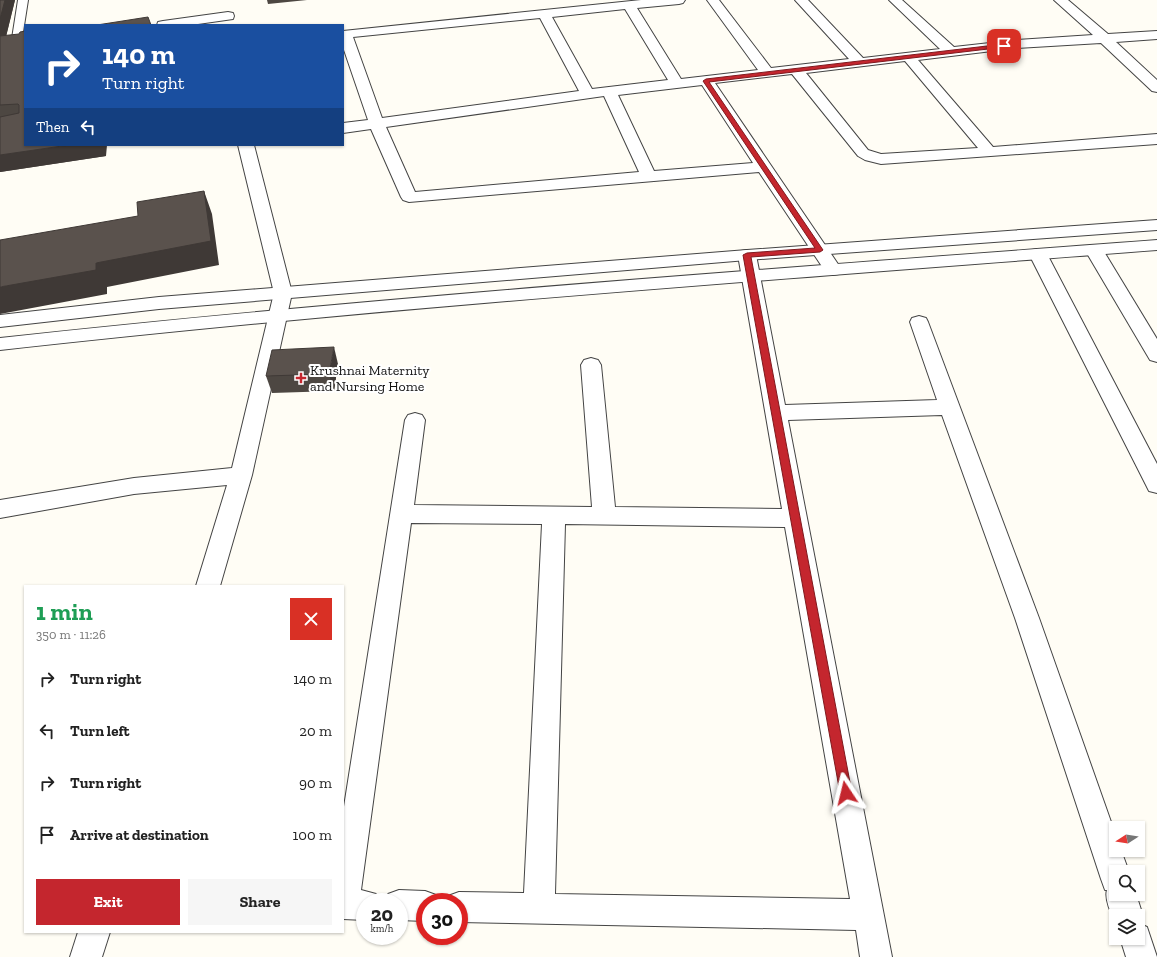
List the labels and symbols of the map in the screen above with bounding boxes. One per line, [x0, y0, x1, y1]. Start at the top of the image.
pin [987, 29, 1021, 63]
place label: Krushnai Maternity and Nursing Home [310, 362, 430, 395]
marker: Krushnai Maternity and Nursing Home [295, 372, 307, 384]
position arrow [825, 772, 867, 814]
north arrow [1109, 821, 1145, 857]
speed limit sign: 30 [416, 893, 468, 945]

